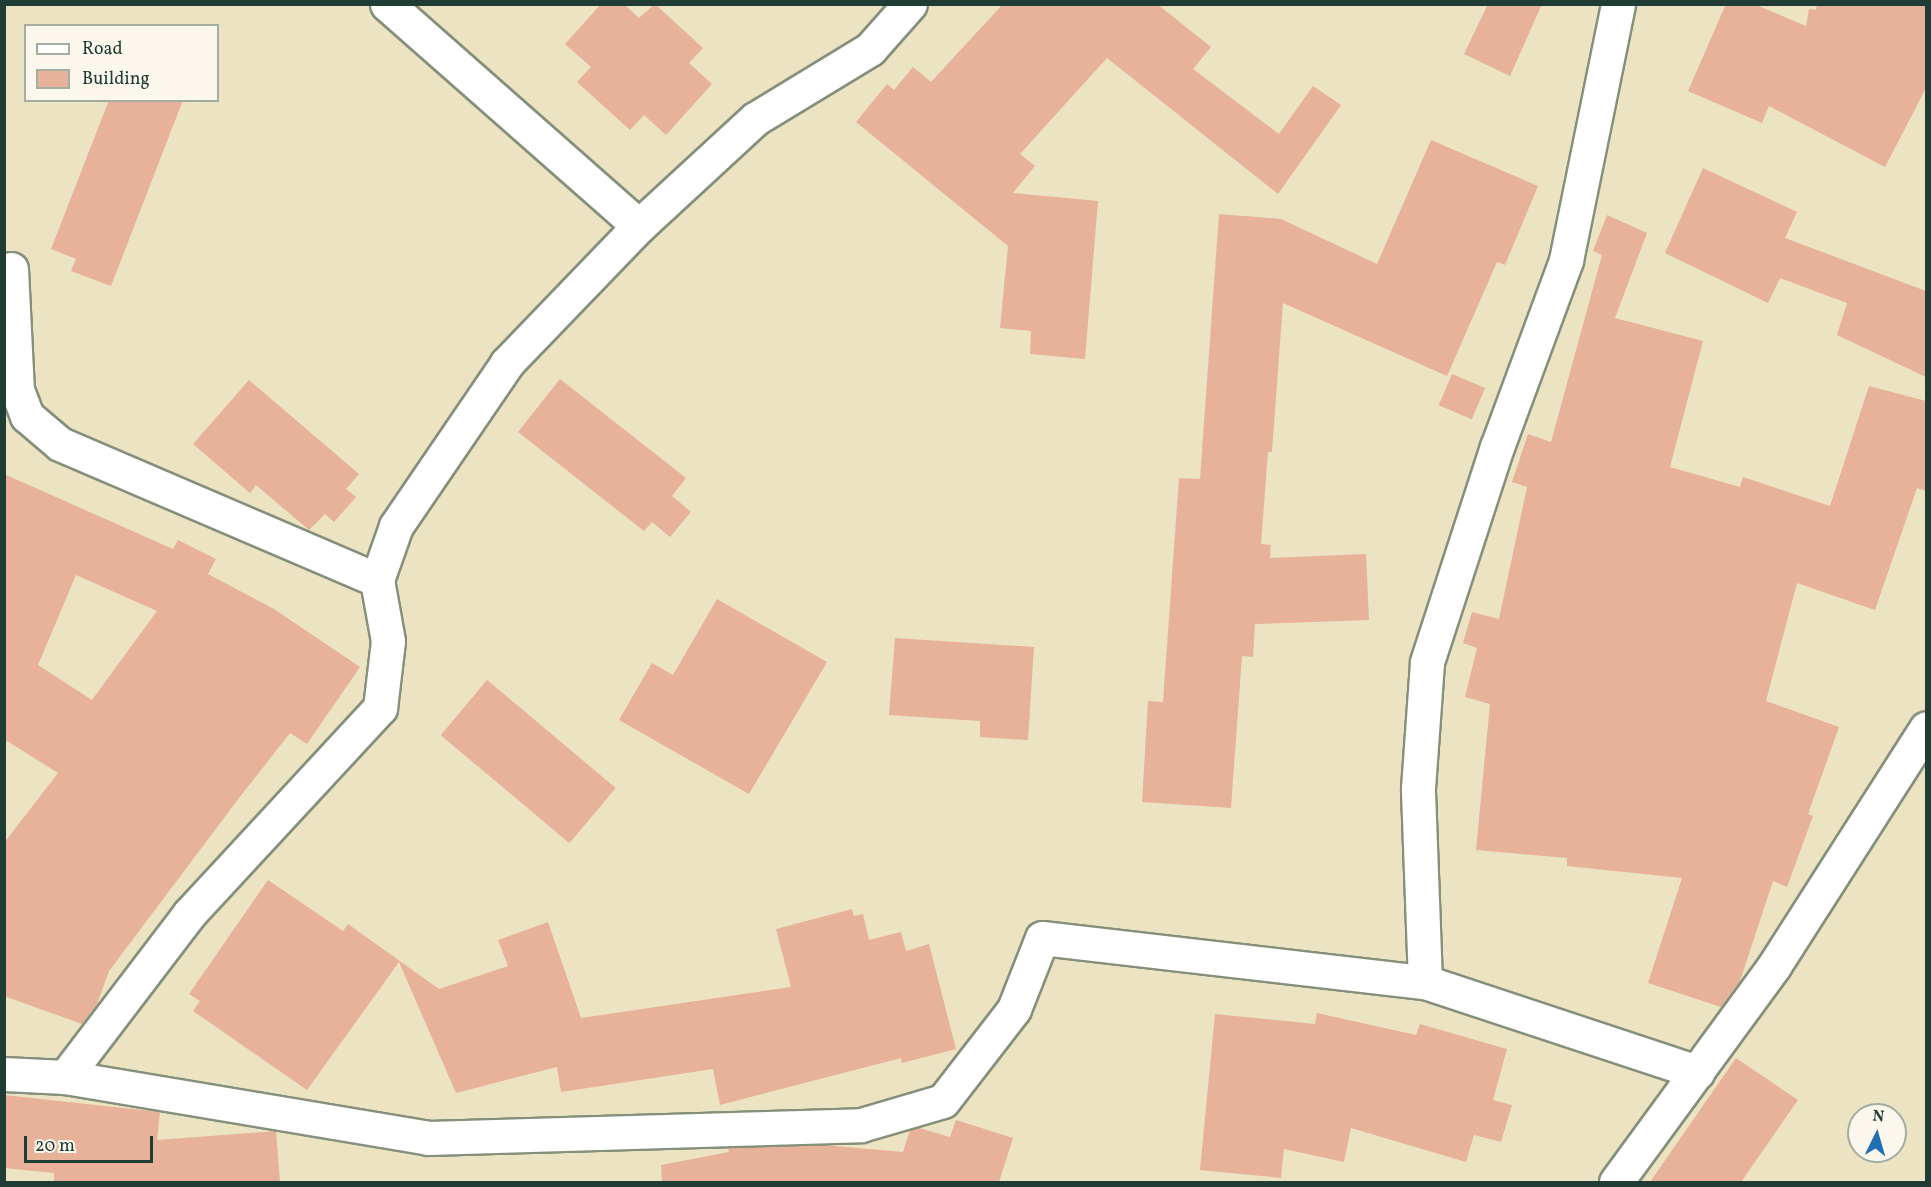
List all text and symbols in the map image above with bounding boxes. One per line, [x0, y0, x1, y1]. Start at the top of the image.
legend [24, 24, 219, 102]
text: Road [82, 37, 123, 62]
text: Building [82, 67, 150, 92]
north arrow [1847, 1103, 1907, 1163]
text: N [1872, 1106, 1885, 1129]
scale bar [27, 1124, 156, 1162]
text: 20 m [35, 1134, 75, 1159]

